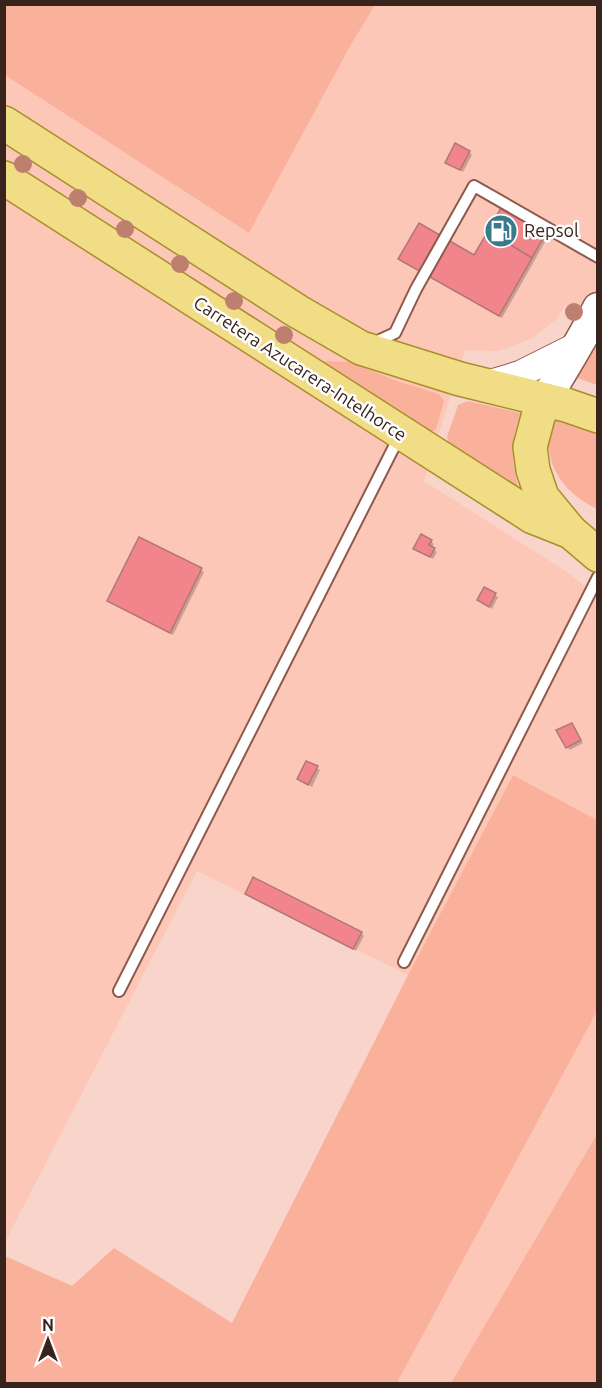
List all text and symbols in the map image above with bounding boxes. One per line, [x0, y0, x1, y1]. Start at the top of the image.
fuel station icon: Repsol [483, 213, 519, 249]
place label: Repsol [524, 220, 579, 240]
street label: Carretera Azucarera-Intelhorce [190, 292, 411, 445]
north arrow [18, 1310, 78, 1370]
text: N [42, 1316, 54, 1334]

